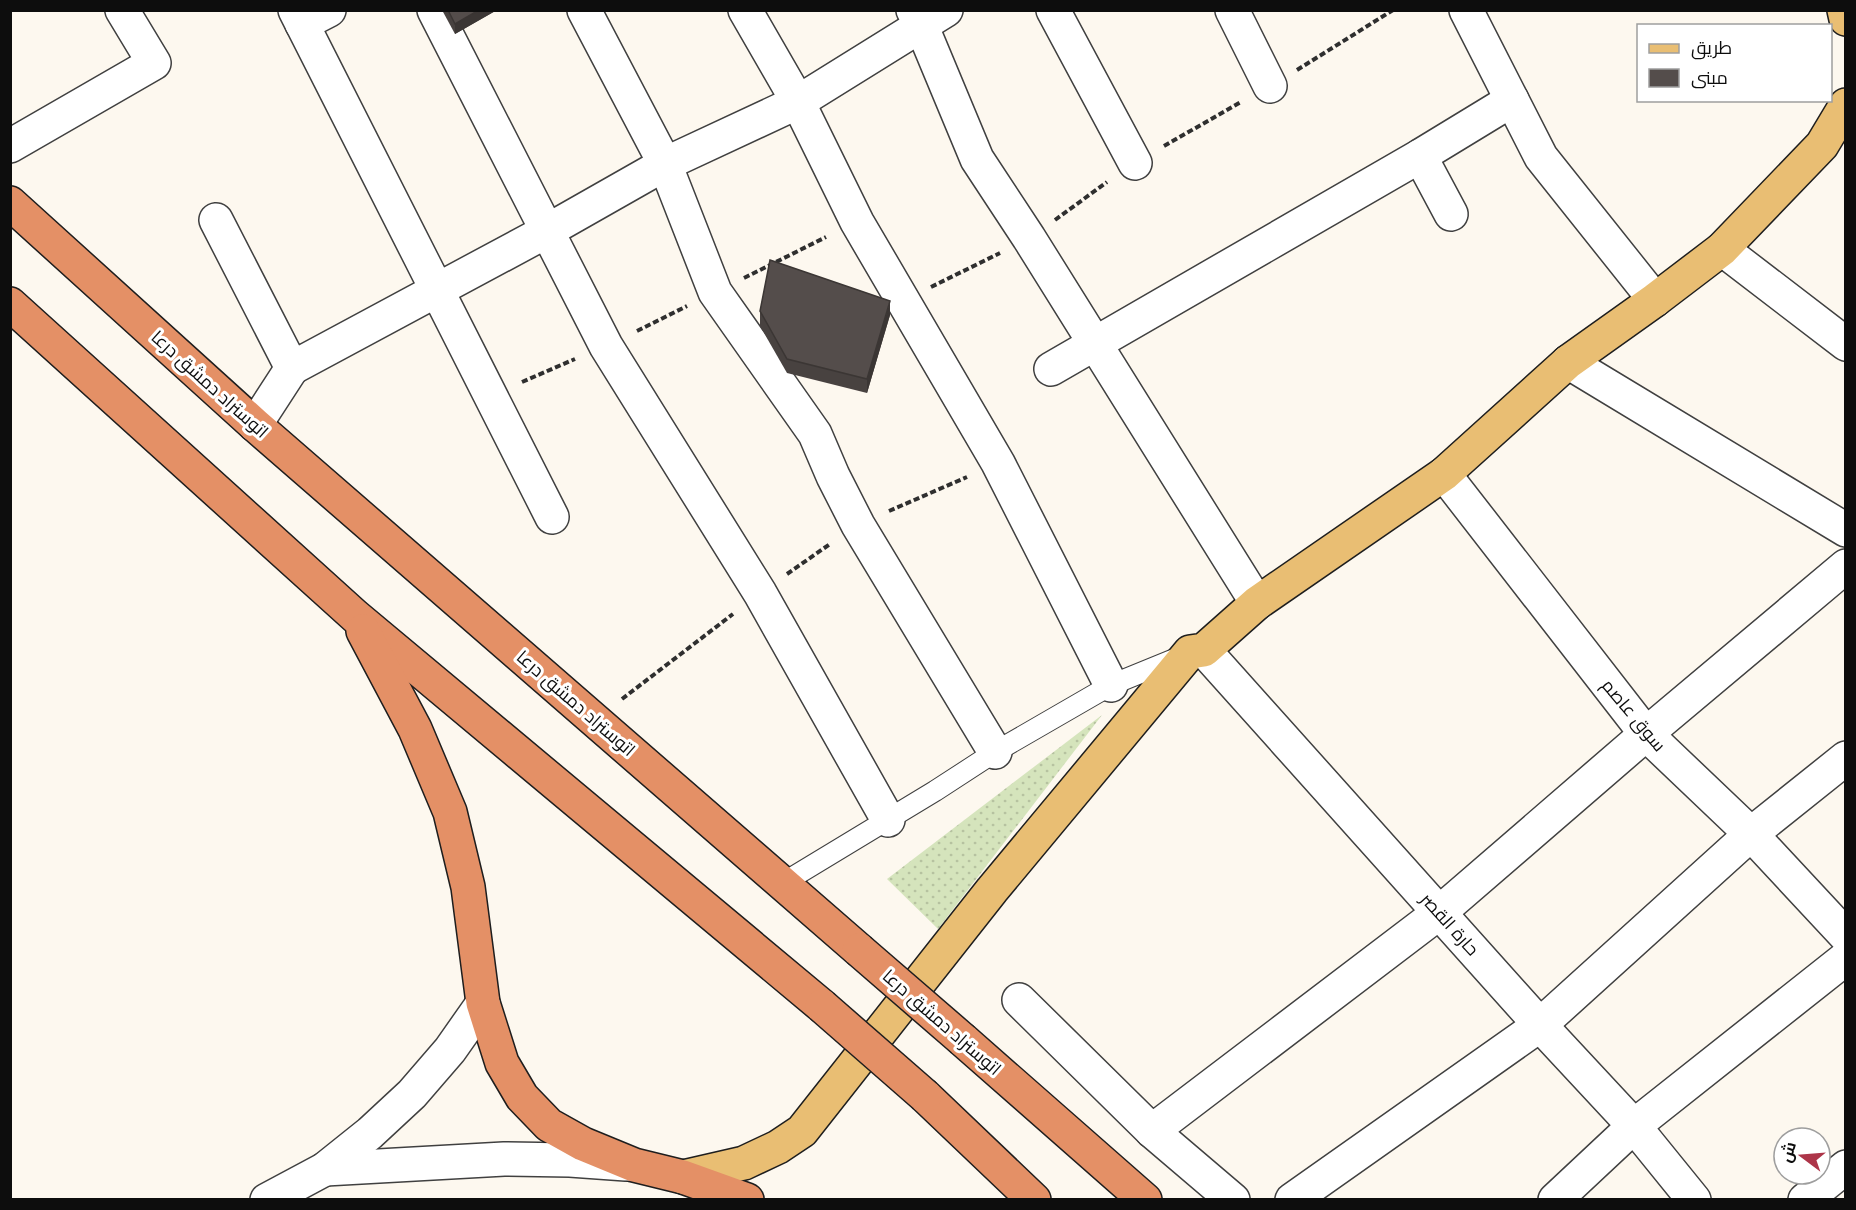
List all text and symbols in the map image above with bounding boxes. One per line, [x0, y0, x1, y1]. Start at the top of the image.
legend [1637, 24, 1832, 102]
text: طريق [1691, 36, 1732, 60]
text: مبنى [1691, 66, 1728, 89]
street label: اتوستراد دمشق درعا [146, 325, 273, 443]
street label: اتوستراد دمشق درعا [511, 645, 640, 762]
street label: سوق عاصم [1596, 674, 1671, 757]
street label: حارة القصر [1415, 887, 1484, 960]
street label: اتوستراد دمشق درعا [877, 964, 1006, 1081]
north arrow [1772, 1126, 1832, 1186]
text: ش [1775, 1139, 1800, 1164]

